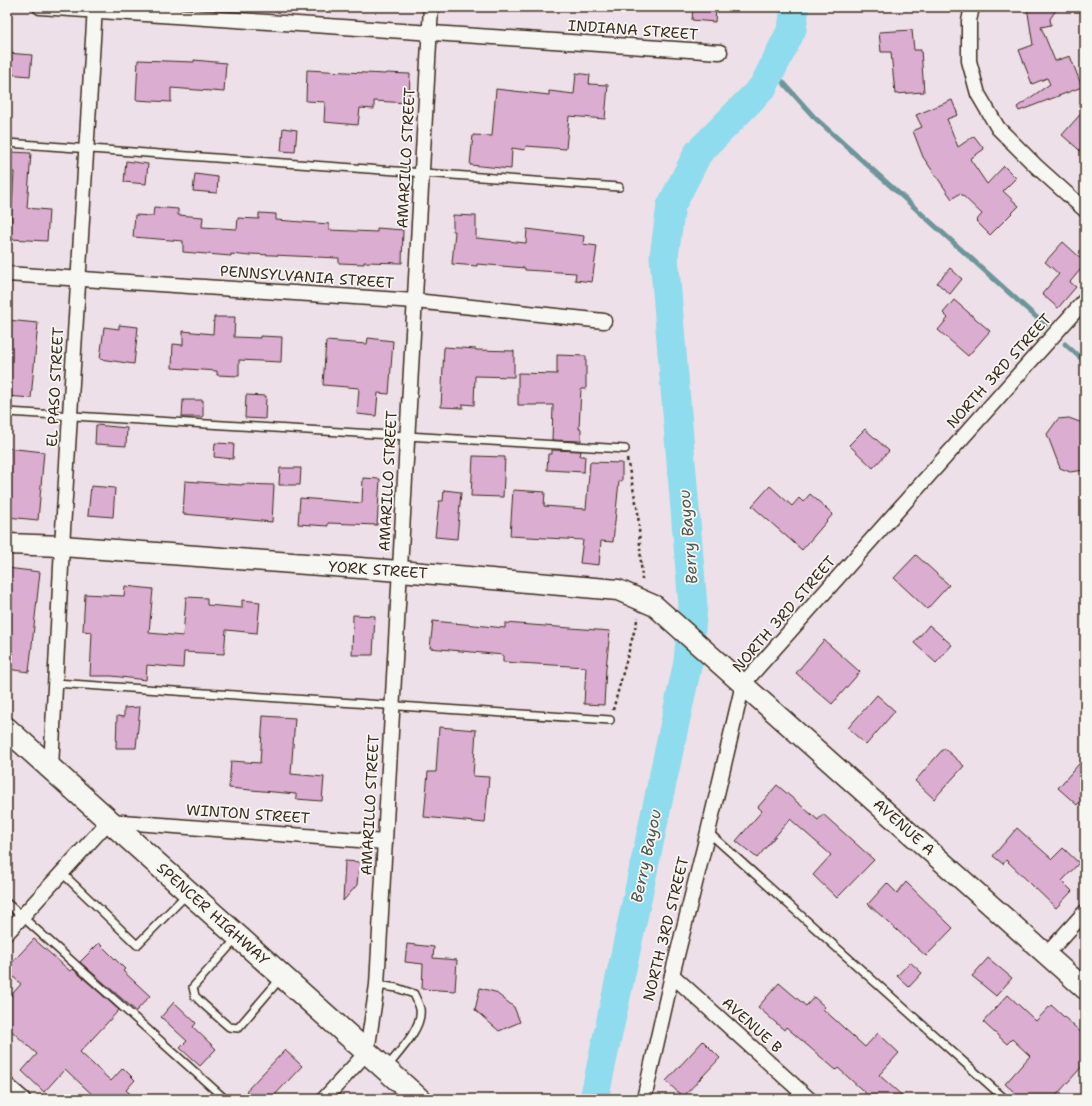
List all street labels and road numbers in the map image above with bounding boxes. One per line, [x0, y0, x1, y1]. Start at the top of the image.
street label: INDIANA STREET [567, 15, 699, 45]
street label: AMARILLO STREET [392, 87, 420, 229]
street label: PENNSYLVANIA STREET [219, 261, 395, 293]
street label: NORTH 3RD STREET [942, 309, 1056, 433]
street label: EL PASO STREET [42, 326, 68, 448]
street label: AMARILLO STREET [374, 410, 402, 552]
street label: NORTH 3RD STREET [728, 552, 840, 676]
street label: YORK STREET [328, 557, 428, 583]
street label: AMARILLO STREET [356, 734, 384, 876]
street label: AVENUE A [869, 794, 939, 860]
street label: WINTON STREET [185, 800, 311, 828]
street label: NORTH 3RD STREET [638, 855, 694, 1003]
street label: SPENCER HIGHWAY [152, 858, 274, 970]
street label: AVENUE B [718, 993, 786, 1057]

